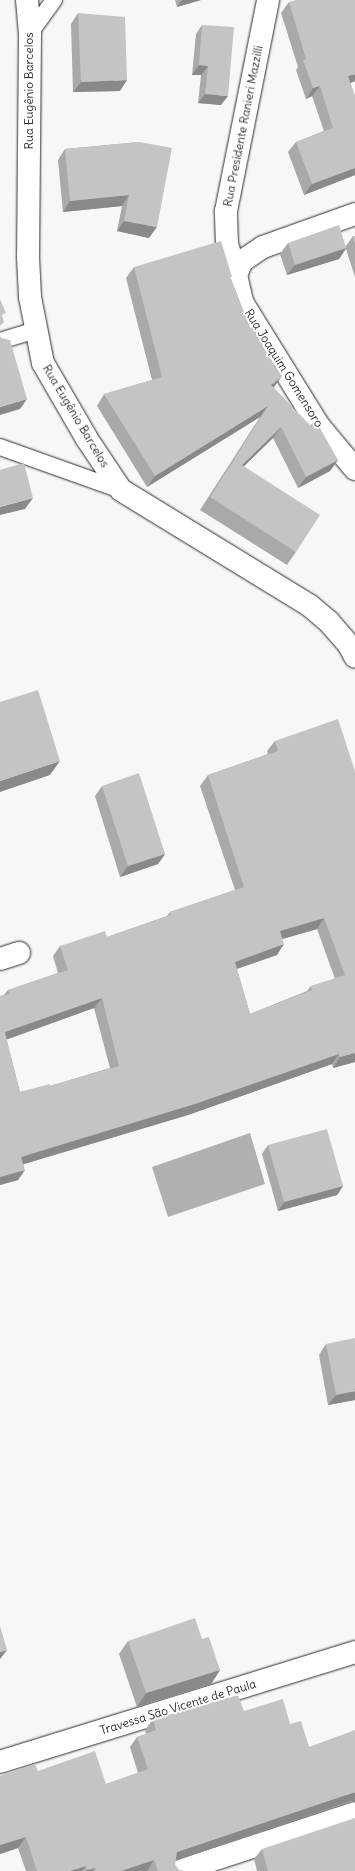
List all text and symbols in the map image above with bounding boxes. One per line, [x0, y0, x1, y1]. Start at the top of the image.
street label: Rua Eugênio Barcelos [22, 32, 36, 150]
street label: Rua Presidente Ranieri Mazzilli [220, 44, 266, 208]
street label: Rua Joaquim Gomensoro [242, 306, 326, 430]
street label: Rua Eugênio Barcelos [40, 362, 112, 470]
street label: Travessa São Vicente de Paula [98, 1676, 258, 1738]

